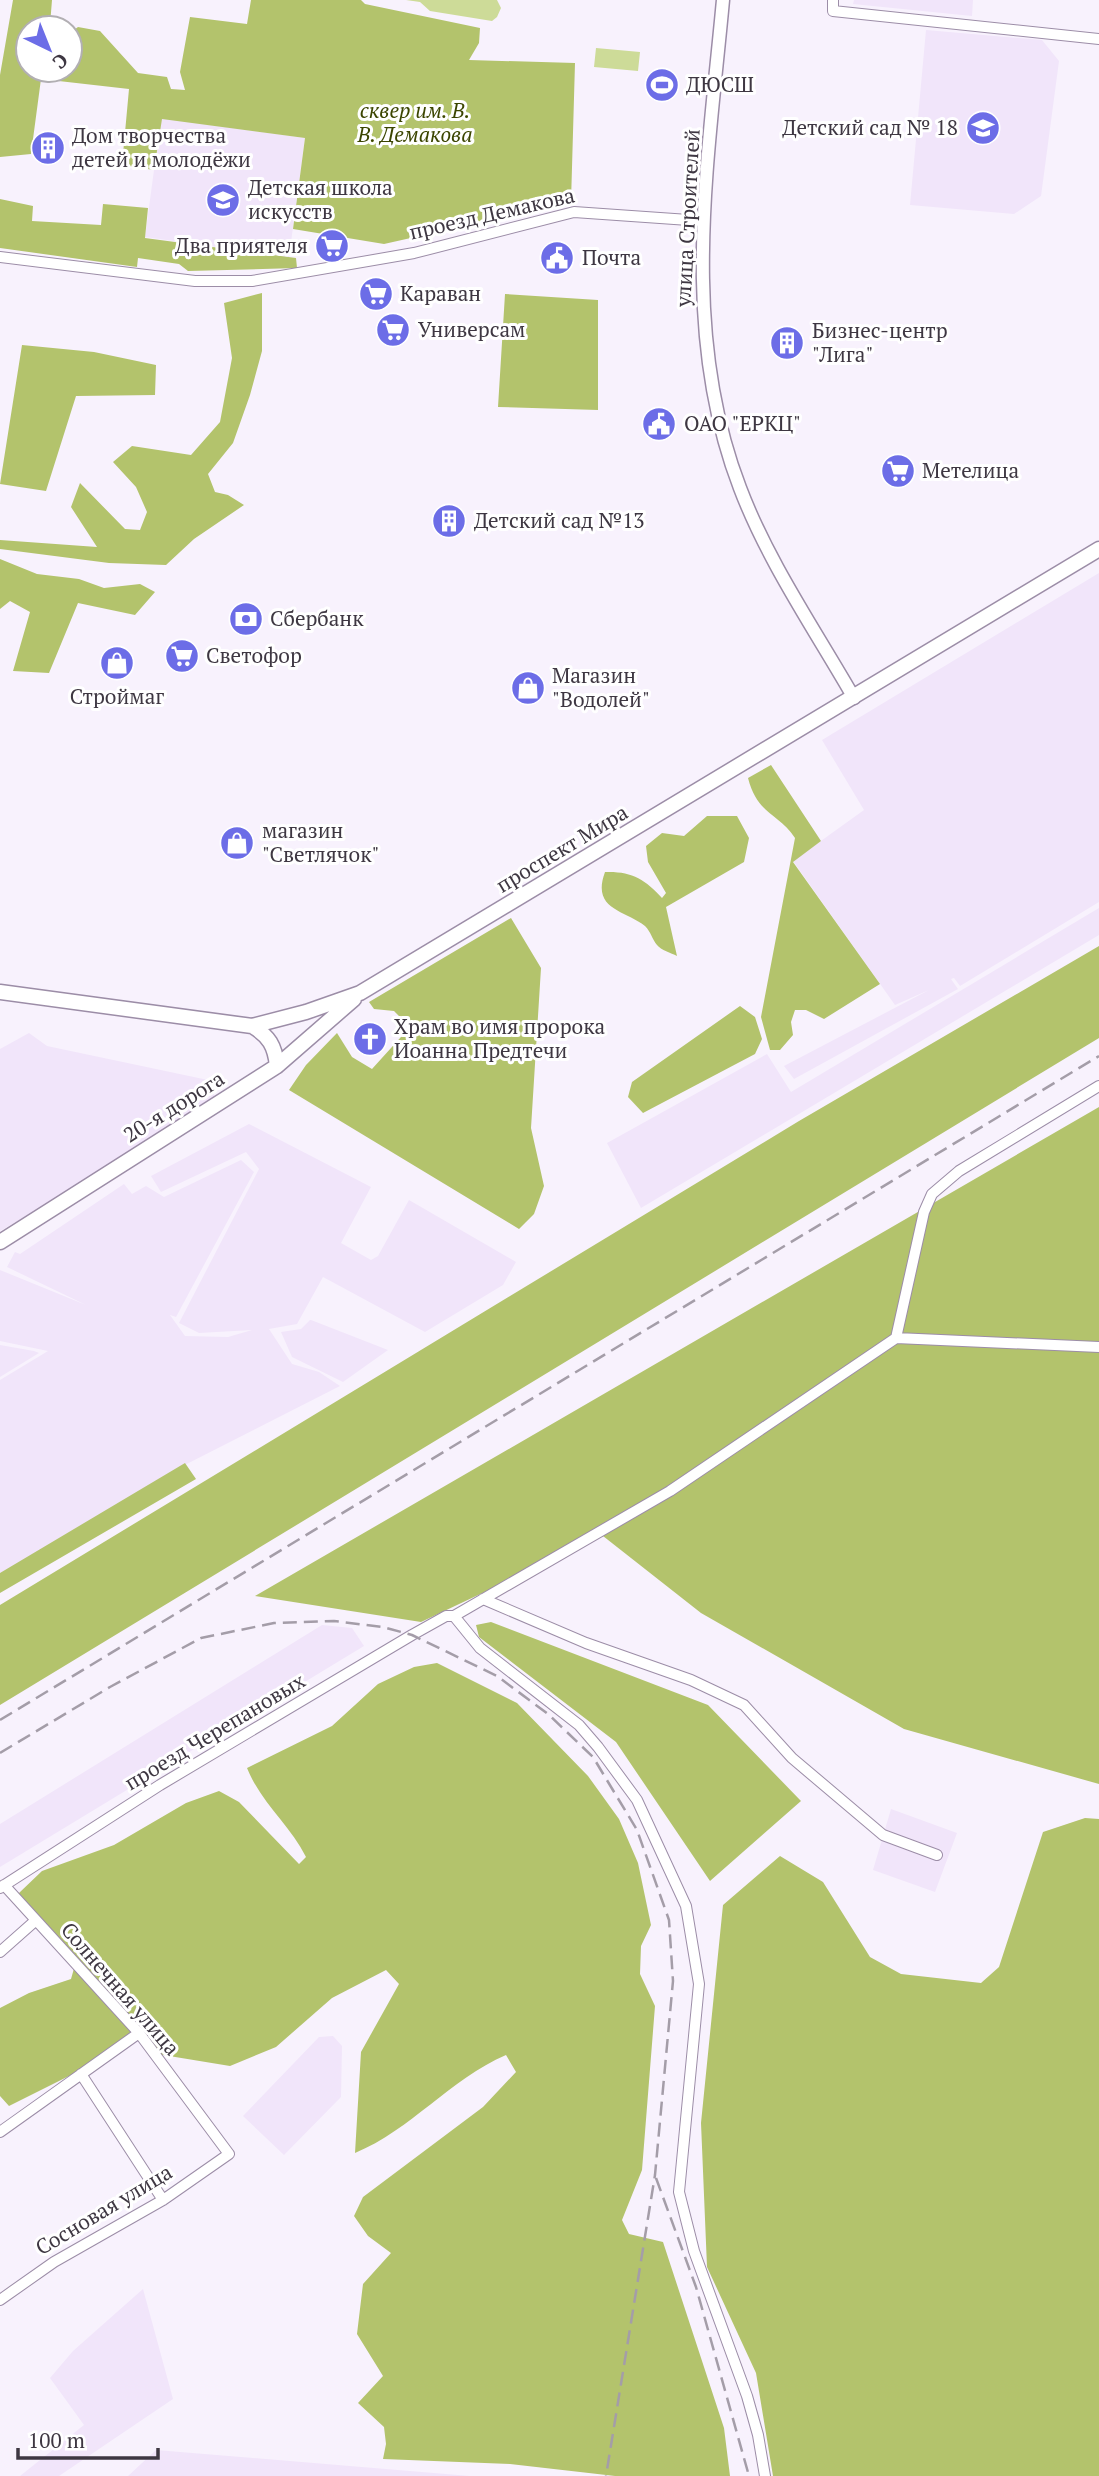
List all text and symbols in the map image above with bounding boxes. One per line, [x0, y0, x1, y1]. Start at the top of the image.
north arrow [14, 14, 84, 84]
text: С [48, 48, 74, 75]
sports icon: ДЮСШ [643, 66, 681, 104]
place label: ДЮСШ [686, 70, 754, 98]
park label: сквер им. В. В. Демакова [356, 96, 473, 148]
school or university icon: Детский сад № 18 [964, 109, 1002, 147]
place label: Детский сад № 18 [782, 113, 958, 141]
place label: Дом творчества детей и молодёжи [72, 121, 251, 173]
street label: улица Строителей [668, 128, 706, 309]
building icon: Дом творчества детей и молодёжи [29, 129, 67, 167]
place label: Детская школа искусств [248, 173, 393, 225]
street label: проезд Демакова [406, 180, 578, 246]
school or university icon: Детская школа искусств [204, 181, 242, 219]
supermarket icon: Два приятеля [313, 227, 351, 265]
place label: Два приятеля [175, 231, 308, 259]
public building icon: Почта [538, 239, 576, 277]
place label: Почта [582, 243, 641, 271]
supermarket icon: Караван [357, 275, 395, 313]
place label: Караван [400, 279, 481, 307]
supermarket icon: Универсам [374, 311, 412, 349]
place label: Универсам [418, 315, 526, 343]
place label: Бизнес-центр "Лига" [812, 316, 948, 368]
building icon: Бизнес-центр "Лига" [768, 324, 806, 362]
public building icon: ОАО "ЕРКЦ" [640, 405, 678, 443]
place label: ОАО "ЕРКЦ" [684, 409, 801, 437]
supermarket icon: Метелица [879, 452, 917, 490]
place label: Метелица [922, 456, 1019, 484]
building icon: Детский сад №13 [430, 502, 468, 540]
place label: Детский сад №13 [474, 506, 645, 534]
bank icon: Сбербанк [227, 600, 265, 638]
place label: Сбербанк [270, 604, 364, 632]
supermarket icon: Светофор [163, 637, 201, 675]
place label: Светофор [206, 641, 302, 669]
shop icon: Строймаг [98, 644, 136, 682]
place label: Магазин "Водолей" [552, 661, 650, 713]
shop icon: Магазин "Водолей" [509, 669, 547, 707]
place label: Строймаг [70, 682, 164, 710]
street label: проспект Мира [490, 798, 633, 899]
place label: магазин "Светлячок" [262, 816, 380, 868]
shop icon: магазин "Светлячок" [218, 824, 256, 862]
place label: Храм во имя пророка Иоанна Предтечи [394, 1012, 606, 1064]
church icon: Храм во имя пророка Иоанна Предтечи [351, 1020, 389, 1058]
street label: 20-я дорога [118, 1064, 230, 1148]
street label: проезд Черепановых [119, 1666, 310, 1796]
street label: Солнечная улица [55, 1916, 187, 2061]
street label: Сосновая улица [30, 2157, 177, 2261]
scale bar [18, 2416, 158, 2460]
text: 100 m [28, 2426, 85, 2454]

